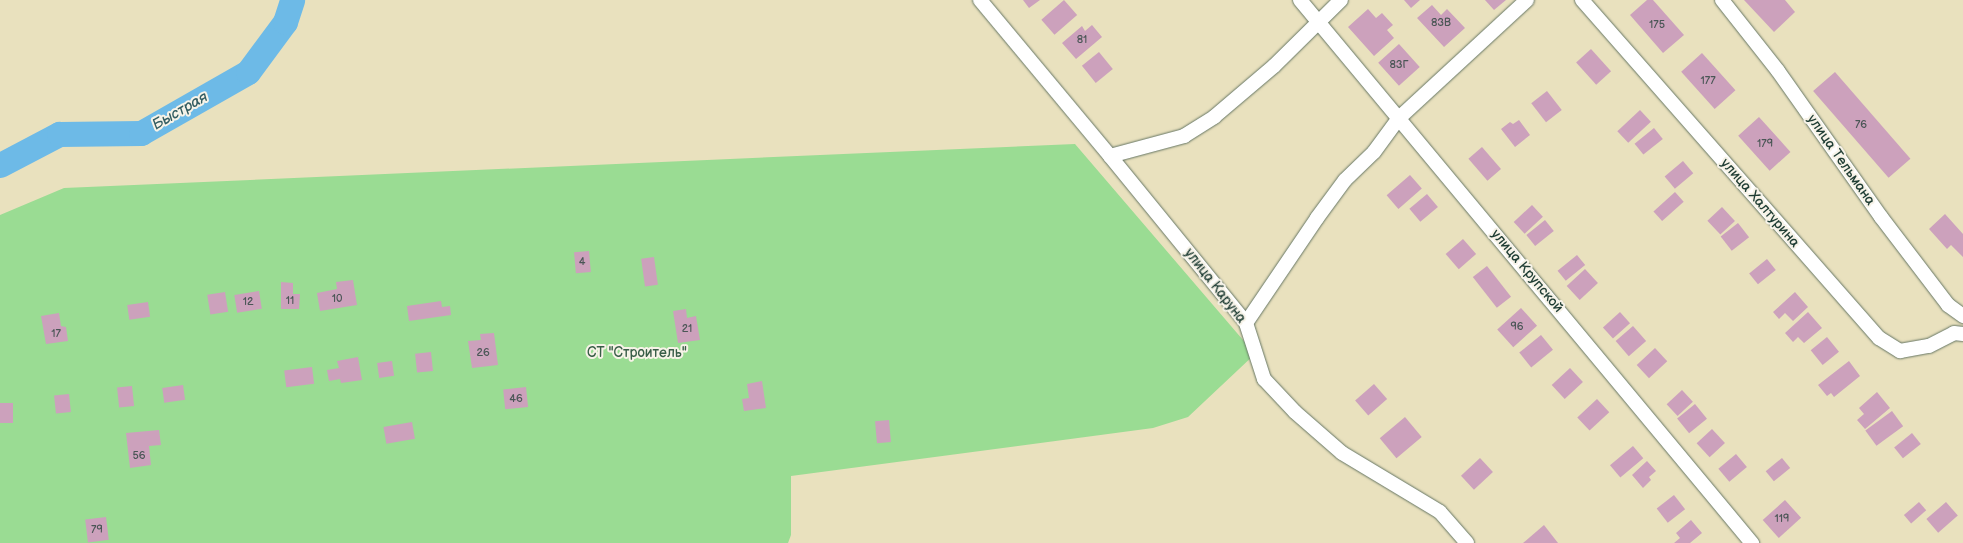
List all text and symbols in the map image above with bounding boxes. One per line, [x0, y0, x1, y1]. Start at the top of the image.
house number: 83В [1431, 16, 1451, 30]
house number: 175 [1649, 18, 1665, 32]
house number: 81 [1077, 33, 1087, 47]
house number: 83Г [1389, 58, 1409, 72]
house number: 177 [1700, 74, 1716, 88]
water label: Быстрая [149, 88, 211, 134]
street label: улица Тельмана [1803, 111, 1879, 209]
house number: 76 [1855, 118, 1867, 132]
house number: 179 [1757, 137, 1773, 151]
street label: улица Халтурина [1717, 155, 1803, 251]
street label: улица Крупской [1487, 226, 1567, 316]
street label: улица Каруна [1181, 245, 1249, 327]
house number: 4 [579, 255, 585, 269]
house number: 10 [332, 292, 342, 306]
house number: 11 [286, 294, 294, 308]
house number: 12 [243, 295, 253, 309]
house number: 96 [1510, 320, 1524, 334]
house number: 21 [682, 322, 692, 336]
house number: 17 [51, 327, 61, 341]
park label: СТ "Строитель" [587, 345, 687, 361]
house number: 26 [476, 346, 490, 360]
house number: 46 [509, 392, 523, 406]
house number: 56 [132, 449, 146, 463]
house number: 119 [1775, 512, 1789, 526]
house number: 79 [91, 523, 103, 537]

